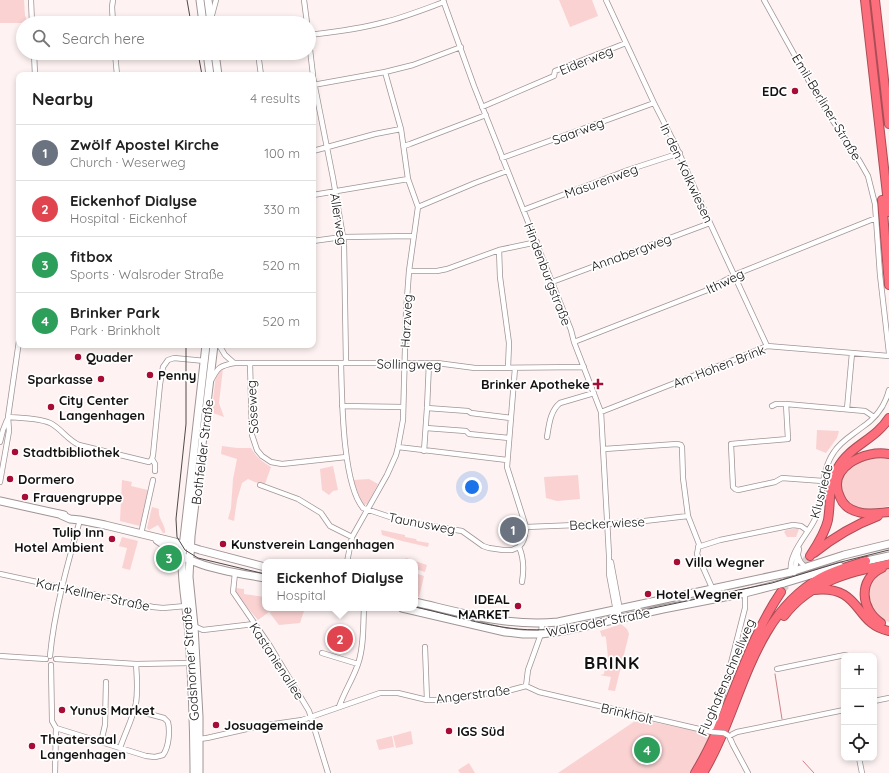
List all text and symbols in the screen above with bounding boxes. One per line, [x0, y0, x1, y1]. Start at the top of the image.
search box [16, 16, 316, 60]
icon: search [30, 27, 52, 49]
text: Search here [62, 29, 145, 48]
street label: Eiderweg [557, 42, 615, 78]
street label: Emil-Berliner-Straße [789, 51, 865, 163]
place label: EDC [762, 83, 787, 99]
marker: EDC [790, 86, 800, 96]
text: Nearby [32, 88, 93, 109]
text: 4 results [250, 90, 300, 106]
street label: Saarweg [550, 114, 606, 148]
street label: In den Kolkwiesen [657, 121, 717, 225]
text: Zwölf Apostel Kirche [70, 135, 219, 154]
text: 1 [42, 145, 48, 161]
text: 100 m [264, 145, 300, 161]
text: Church · Weserweg [70, 154, 186, 170]
street label: Masurenweg [562, 160, 640, 202]
text: Eickenhof Dialyse [70, 191, 197, 210]
street label: Allerweg [327, 192, 351, 246]
text: 2 [41, 201, 49, 217]
text: 330 m [263, 201, 300, 217]
text: Hospital · Eickenhof [70, 210, 187, 226]
street label: Hindenburgstraße [521, 220, 575, 328]
street label: Annabergweg [588, 230, 674, 274]
text: fitbox [70, 247, 112, 266]
text: 3 [42, 257, 48, 273]
text: 520 m [263, 257, 300, 273]
street label: Ithweg [703, 265, 747, 297]
text: Sports · Walsroder Straße [70, 266, 224, 282]
street label: Harzweg [397, 294, 415, 348]
text: Brinker Park [70, 303, 160, 322]
text: 4 [41, 313, 49, 329]
text: 520 m [263, 313, 300, 329]
text: Park · Brinkholt [70, 322, 160, 338]
street label: Am Hohen Brink [671, 341, 767, 391]
place label: Quader [86, 349, 133, 365]
marker: Quader [73, 352, 83, 362]
street label: Sollingweg [377, 355, 441, 373]
place label: Penny [158, 367, 196, 383]
marker: Penny [145, 370, 155, 380]
place label: Sparkasse [28, 371, 93, 387]
marker: Sparkasse [96, 374, 106, 384]
place label: Brinker Apotheke [481, 376, 590, 392]
marker: Brinker Apotheke [593, 379, 603, 389]
street label: Söseweg [243, 380, 261, 434]
place label: City Center Langenhagen [59, 392, 145, 423]
street label: Bothfelder Straße [188, 398, 216, 506]
marker: City Center Langenhagen [46, 402, 56, 412]
place label: Stadtbibliothek [23, 444, 120, 460]
marker: Stadtbibliothek [10, 447, 20, 457]
street label: Klusriede [806, 462, 836, 520]
place label: Dormero [18, 471, 74, 487]
marker: Dormero [5, 474, 15, 484]
your location [462, 477, 482, 497]
place label: Frauengruppe [33, 489, 123, 505]
marker: Frauengruppe [20, 492, 30, 502]
street label: Taunusweg [387, 509, 457, 537]
street label: Beckerwiese [569, 513, 645, 533]
pin: 1 [500, 515, 526, 545]
place label: Tulip Inn Hotel Ambient [14, 524, 104, 555]
marker: Tulip Inn Hotel Ambient [107, 534, 117, 544]
place label: Kunstverein Langenhagen [231, 536, 395, 552]
marker: Kunstverein Langenhagen [218, 539, 228, 549]
pin: 3 [156, 543, 182, 573]
place label: Villa Wegner [685, 554, 765, 570]
marker: Villa Wegner [672, 557, 682, 567]
popup [262, 559, 418, 611]
text: Eickenhof Dialyse [276, 568, 404, 587]
street label: Karl-Kellner-Straße [35, 574, 151, 614]
place label: Hotel Wegner [656, 586, 743, 602]
text: Hospital [276, 587, 326, 603]
marker: Hotel Wegner [643, 589, 653, 599]
place label: IDEAL MARKET [458, 591, 510, 622]
marker: IDEAL MARKET [513, 601, 523, 611]
street label: Walsroder Straße [545, 604, 651, 640]
street label: Godshorner Straße [178, 606, 202, 722]
street label: Flughafenschnellweg [694, 616, 758, 738]
street label: Kastanienallee [246, 619, 308, 703]
pin: 2 [327, 624, 353, 654]
district label: BRINK [584, 652, 640, 673]
map controls [841, 653, 877, 761]
button: + [841, 653, 877, 689]
street label: Angerstraße [435, 682, 511, 706]
button: − [841, 689, 877, 725]
street label: Brinkholt [599, 699, 655, 727]
place label: Yunus Market [70, 702, 155, 718]
marker: Yunus Market [57, 705, 67, 715]
place label: Josuagemeinde [224, 717, 324, 733]
marker: Josuagemeinde [211, 720, 221, 730]
place label: IGS Süd [457, 723, 505, 739]
button: locate [841, 725, 877, 761]
marker: IGS Süd [444, 726, 454, 736]
place label: Theatersaal Langenhagen [40, 731, 126, 762]
pin: 4 [634, 735, 660, 765]
marker: Theatersaal Langenhagen [27, 741, 37, 751]

